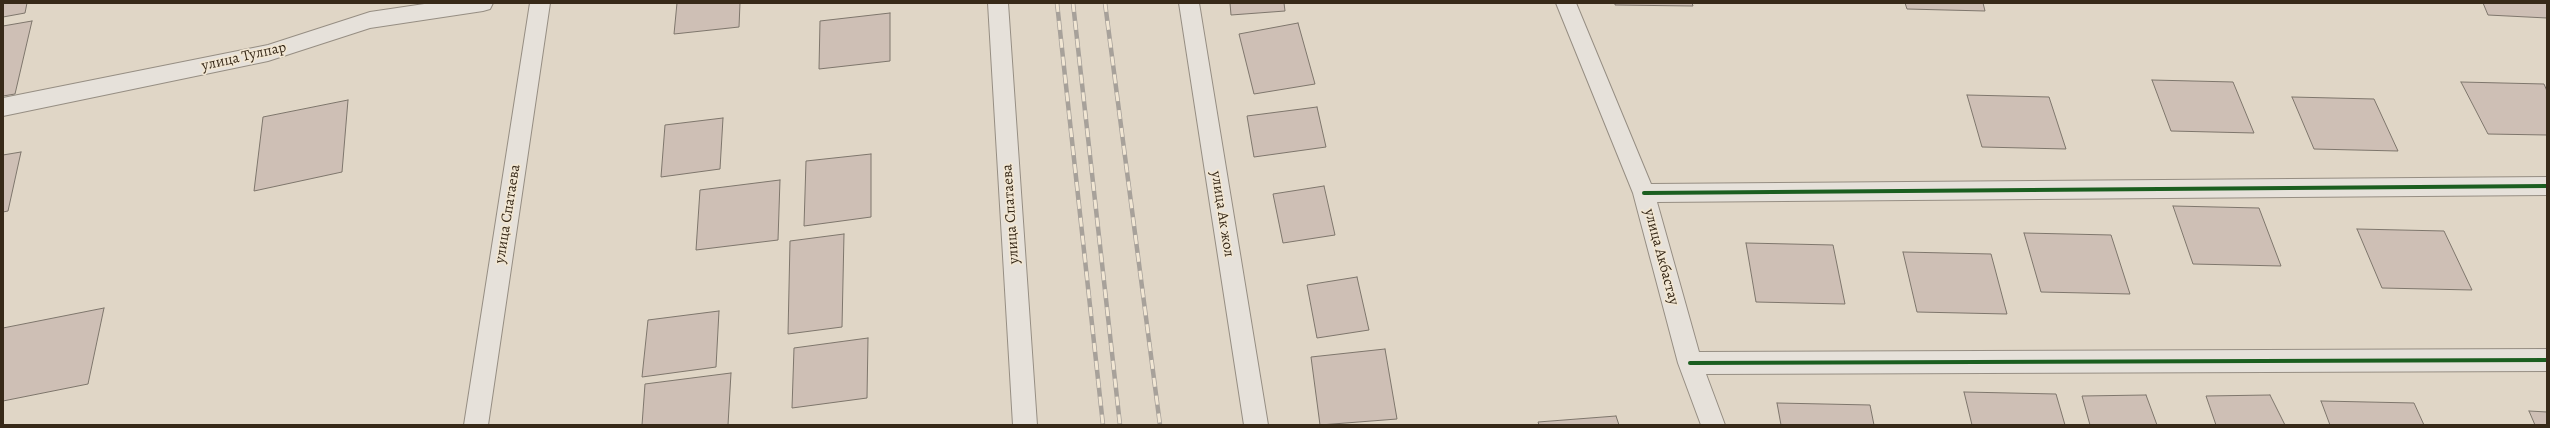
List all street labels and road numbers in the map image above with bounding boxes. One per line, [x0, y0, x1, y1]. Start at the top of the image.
street label: улица Тулпар [200, 39, 288, 75]
street label: улица Спатаева [491, 163, 525, 265]
street label: улица Спатаева [999, 163, 1023, 265]
street label: улица Ак жол [1206, 170, 1238, 258]
street label: улица Акбастау [1640, 207, 1682, 307]

